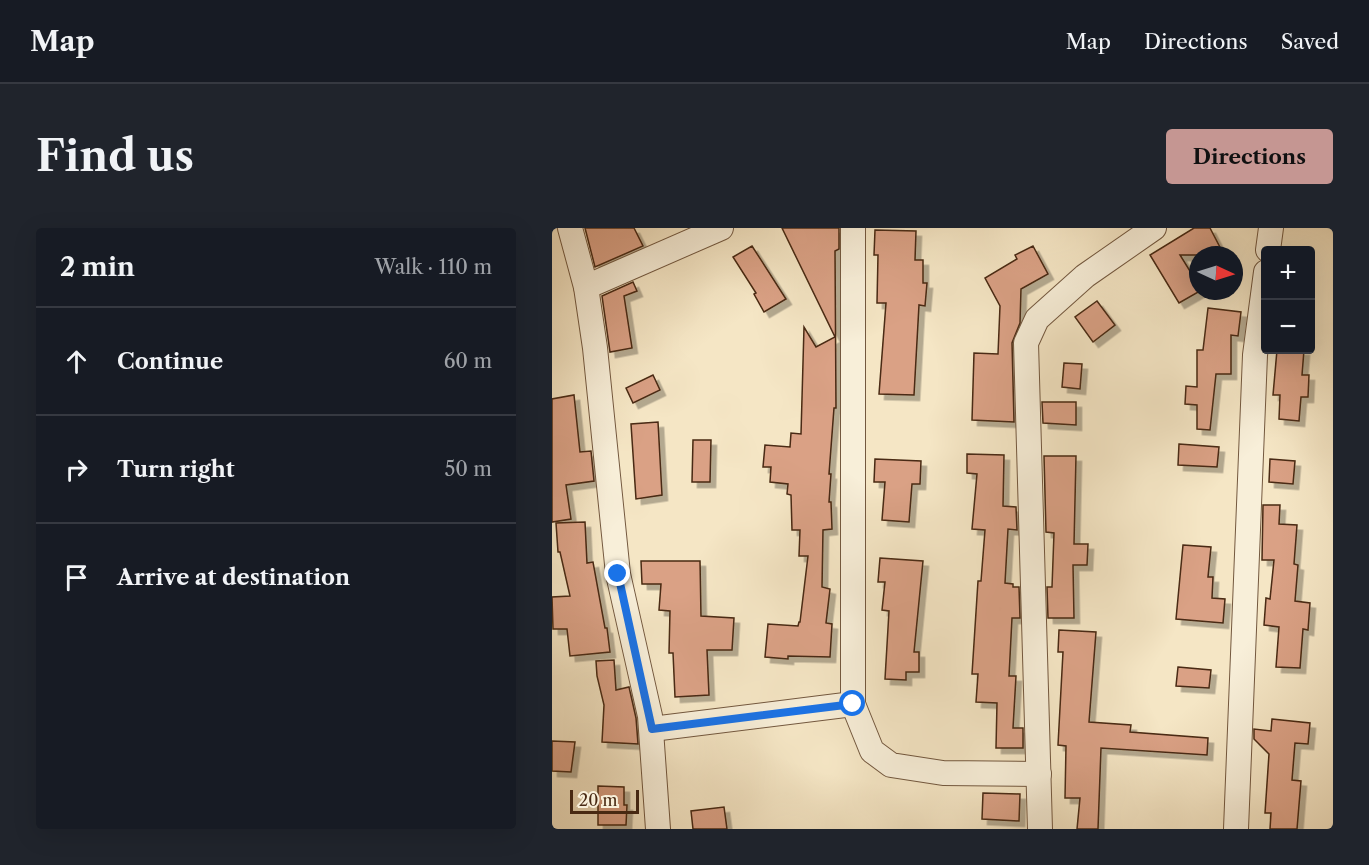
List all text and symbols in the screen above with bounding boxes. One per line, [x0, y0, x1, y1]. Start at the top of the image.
text: Map [30, 24, 94, 58]
text: Map [1066, 29, 1111, 54]
text: Directions [1144, 29, 1248, 54]
text: Saved [1281, 29, 1339, 54]
button: Directions [1166, 129, 1333, 184]
text: Find us [36, 130, 194, 182]
north arrow [1189, 246, 1243, 300]
map controls [1261, 246, 1315, 354]
button: + [1261, 246, 1315, 300]
text: 2 min [60, 251, 135, 283]
text: Walk · 110 m [375, 255, 492, 279]
button: − [1261, 300, 1315, 354]
icon: ahead [60, 345, 93, 378]
text: Continue [117, 348, 223, 375]
text: 60 m [444, 349, 492, 373]
icon: right [60, 453, 93, 486]
text: Turn right [117, 456, 235, 483]
text: 50 m [445, 457, 492, 481]
route end [604, 560, 630, 586]
icon: arrive [60, 561, 93, 594]
text: Arrive at destination [117, 564, 350, 591]
route start [839, 690, 865, 716]
scale bar [570, 787, 639, 814]
text: 20 m [579, 790, 618, 810]

